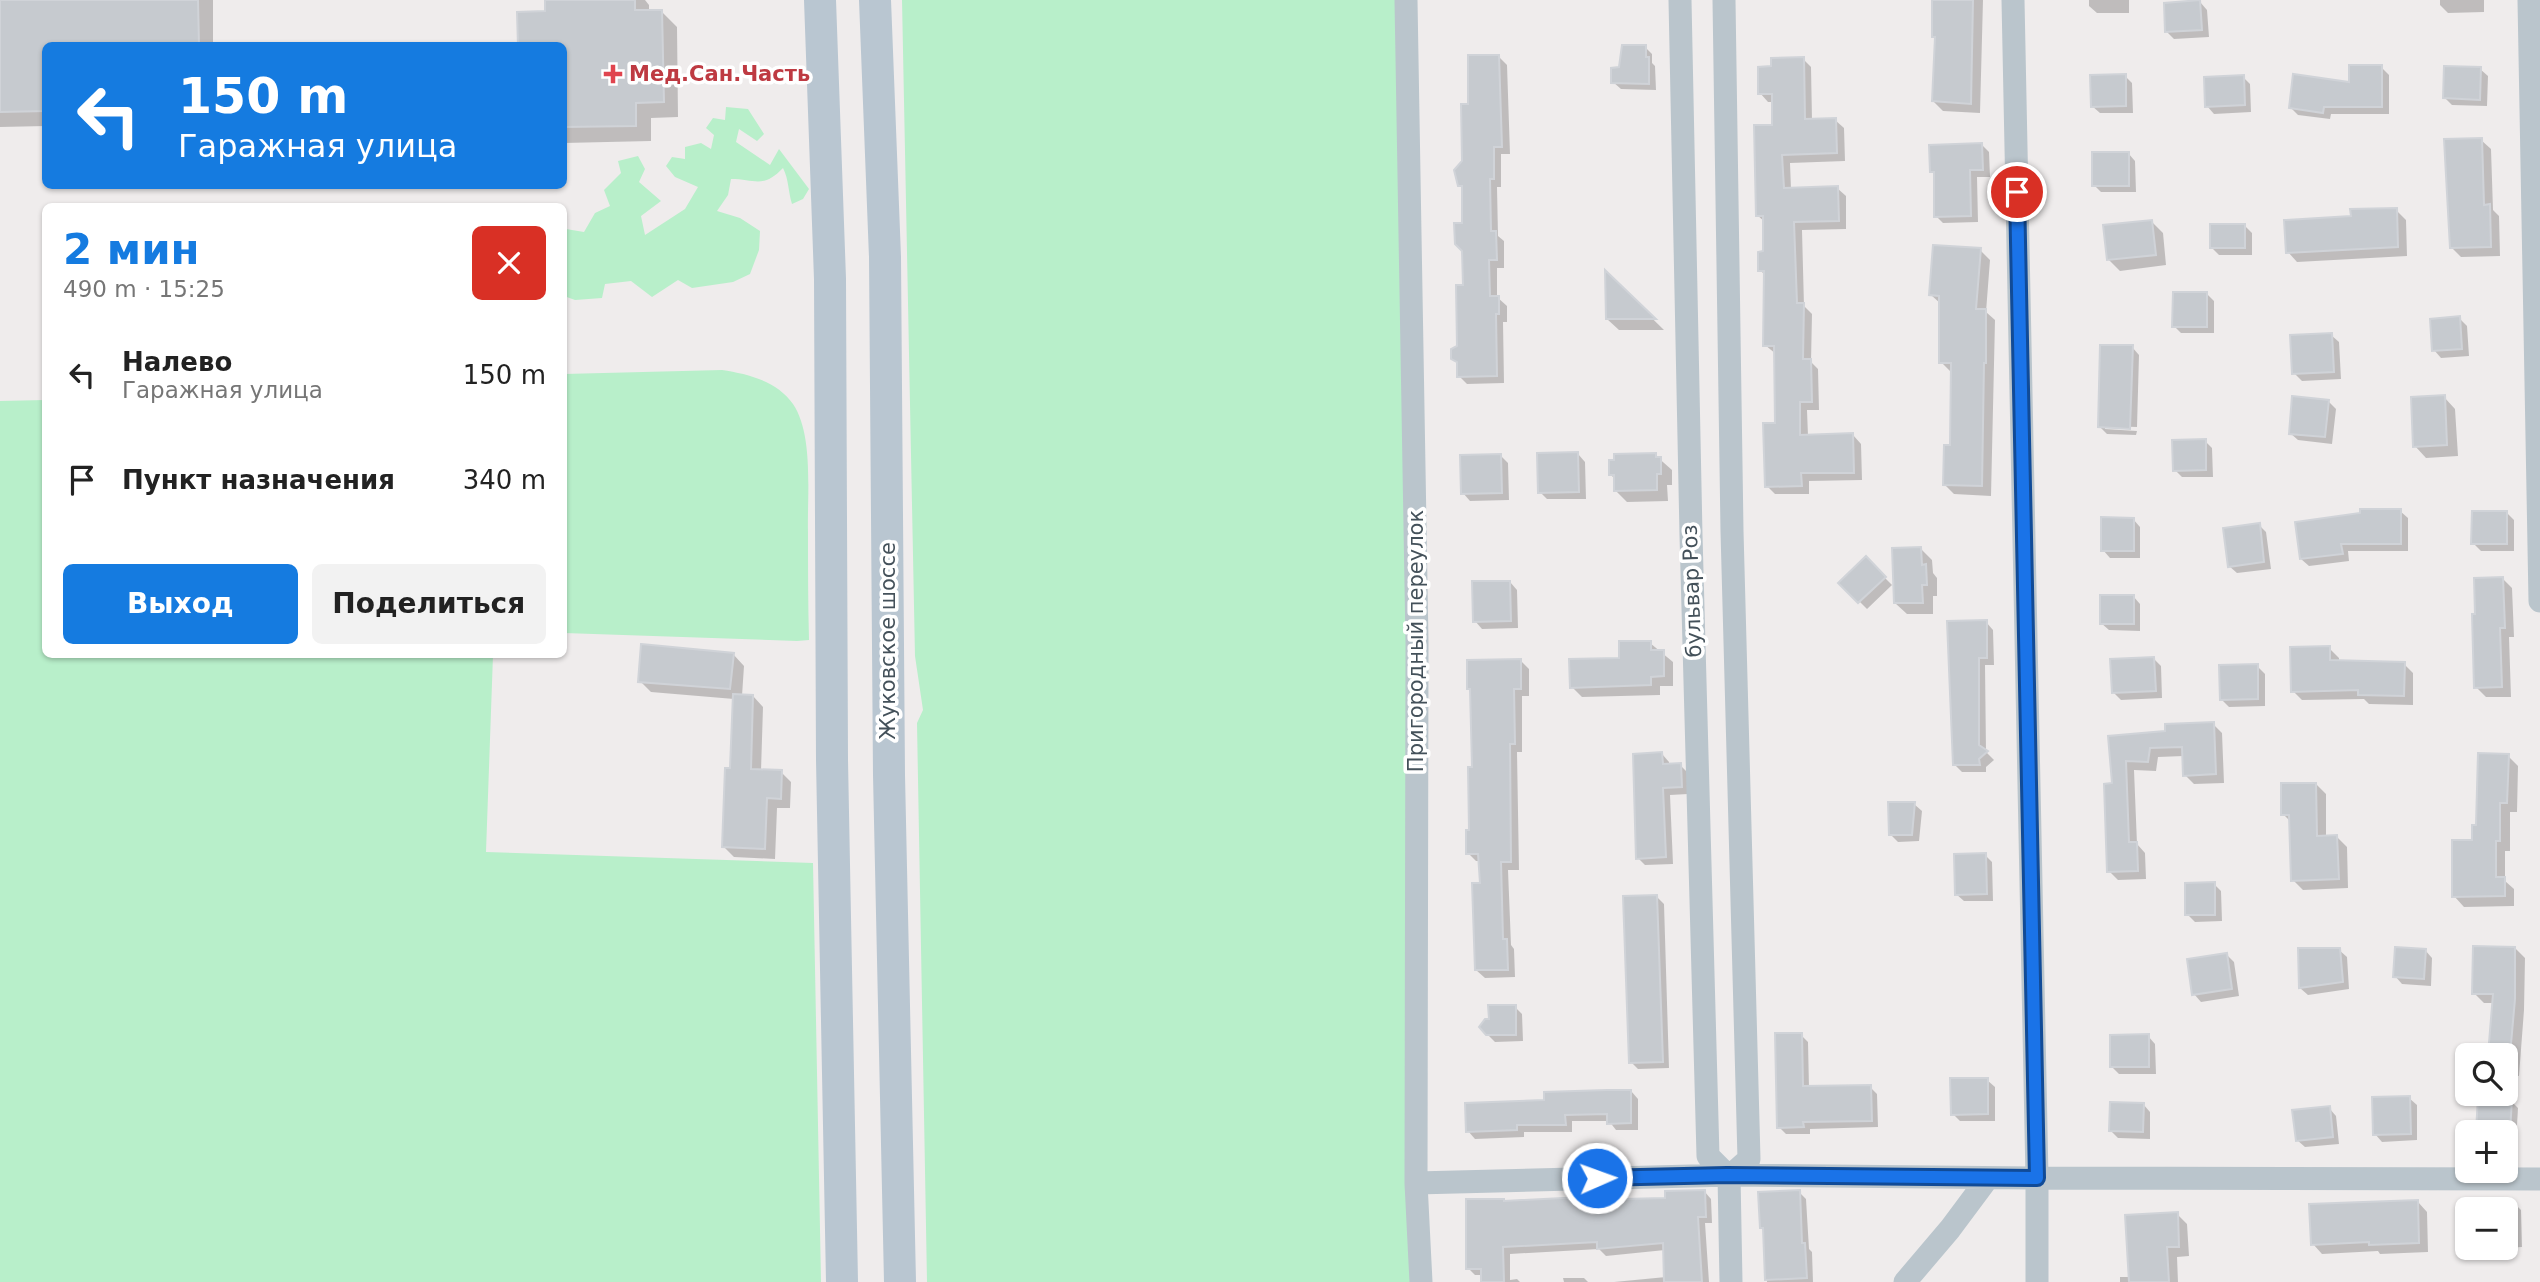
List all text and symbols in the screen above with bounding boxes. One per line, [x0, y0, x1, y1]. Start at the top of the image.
place label: Мед.Сан.Часть [629, 62, 810, 86]
marker: Мед.Сан.Часть [603, 64, 623, 84]
text: 150 m [178, 68, 348, 125]
icon: left [63, 70, 154, 161]
text: Гаражная улица [178, 127, 457, 165]
pin [1987, 162, 2047, 222]
icon: arrive [1998, 173, 2036, 211]
text: 2 мин [63, 225, 200, 274]
button: close [472, 226, 546, 300]
text: 490 m · 15:25 [63, 276, 225, 302]
text: Налево [122, 347, 232, 377]
icon: left [63, 356, 101, 394]
text: 150 m [463, 360, 546, 390]
text: Гаражная улица [122, 377, 323, 403]
icon: arrive [63, 461, 101, 499]
text: Пункт назначения [122, 465, 395, 495]
text: 340 m [463, 465, 546, 495]
street label: Пригородный переулок [1404, 510, 1428, 772]
street label: бульвар Роз [1678, 524, 1706, 658]
street label: Жуковское шоссе [876, 542, 900, 740]
button: Выход [63, 564, 298, 644]
button: Поделиться [312, 564, 546, 644]
map controls [2455, 1043, 2518, 1260]
button: search [2455, 1043, 2518, 1106]
button: + [2455, 1120, 2518, 1183]
position arrow [1560, 1141, 1634, 1215]
button: − [2455, 1197, 2518, 1260]

